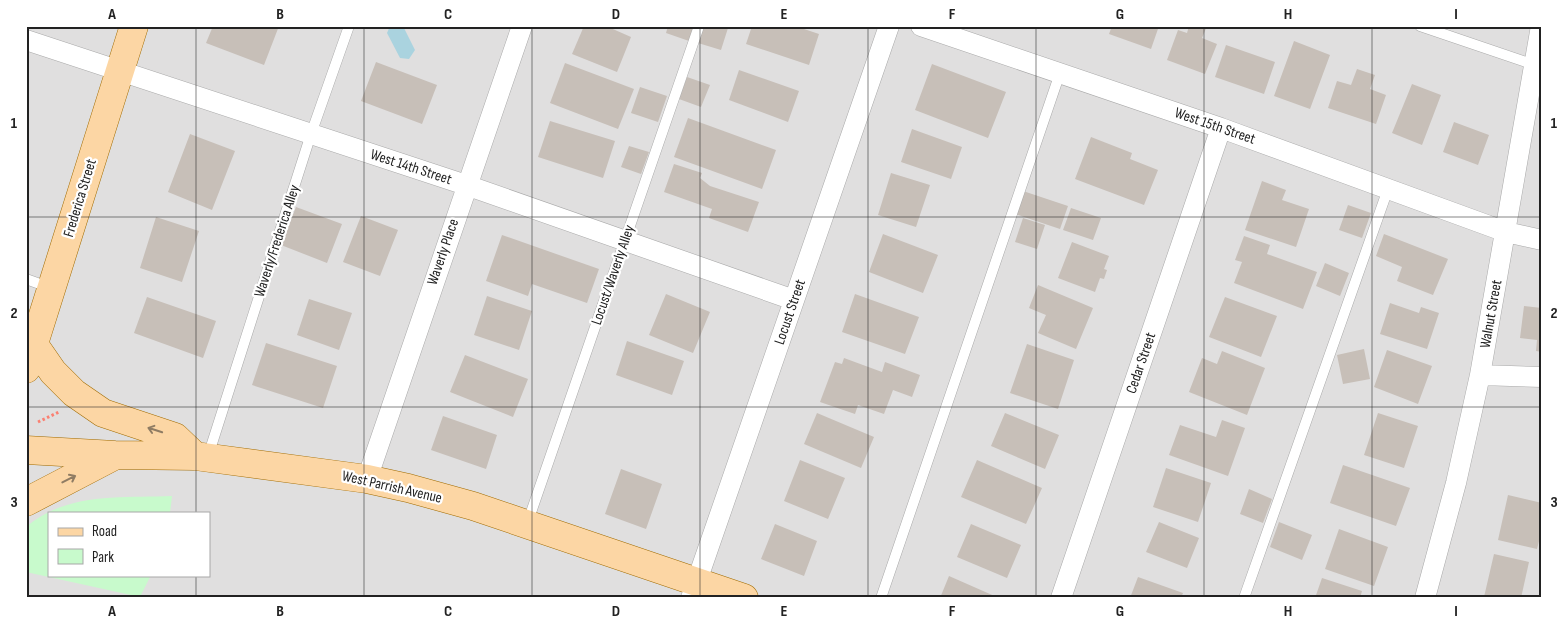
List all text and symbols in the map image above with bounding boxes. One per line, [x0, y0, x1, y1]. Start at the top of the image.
text: A [107, 5, 116, 24]
text: B [276, 5, 284, 24]
text: C [444, 5, 452, 24]
text: D [612, 5, 620, 24]
text: E [781, 5, 788, 24]
text: F [949, 5, 956, 24]
text: G [1116, 5, 1124, 24]
text: H [1284, 5, 1292, 24]
text: I [1454, 5, 1458, 24]
street label: West 15th Street [1172, 103, 1258, 149]
text: 1 [11, 114, 18, 133]
text: 1 [1551, 114, 1558, 133]
street label: West 14th Street [368, 145, 454, 189]
street label: Frederica Street [59, 156, 101, 239]
street label: Waverly/Frederica Alley [250, 182, 304, 300]
street label: Waverly Place [423, 216, 463, 288]
street label: Locust/Waverly Alley [587, 222, 639, 327]
street label: Locust Street [770, 276, 810, 347]
street label: Walnut Street [1476, 278, 1506, 350]
text: 2 [10, 304, 18, 323]
text: 2 [1550, 304, 1558, 323]
street label: Cedar Street [1122, 329, 1160, 396]
one-way arrow [147, 425, 163, 434]
street label: West Parrish Avenue [340, 466, 444, 508]
one-way arrow [61, 474, 76, 483]
text: 3 [10, 493, 18, 512]
text: 3 [1550, 493, 1558, 512]
legend [48, 512, 210, 576]
text: Road [92, 522, 117, 541]
text: Park [92, 548, 114, 567]
text: A [107, 602, 116, 621]
text: B [276, 602, 284, 621]
text: C [444, 602, 452, 621]
text: D [612, 602, 620, 621]
text: E [781, 602, 788, 621]
text: F [949, 602, 956, 621]
text: G [1116, 602, 1124, 621]
text: H [1284, 602, 1292, 621]
text: I [1454, 602, 1458, 621]

